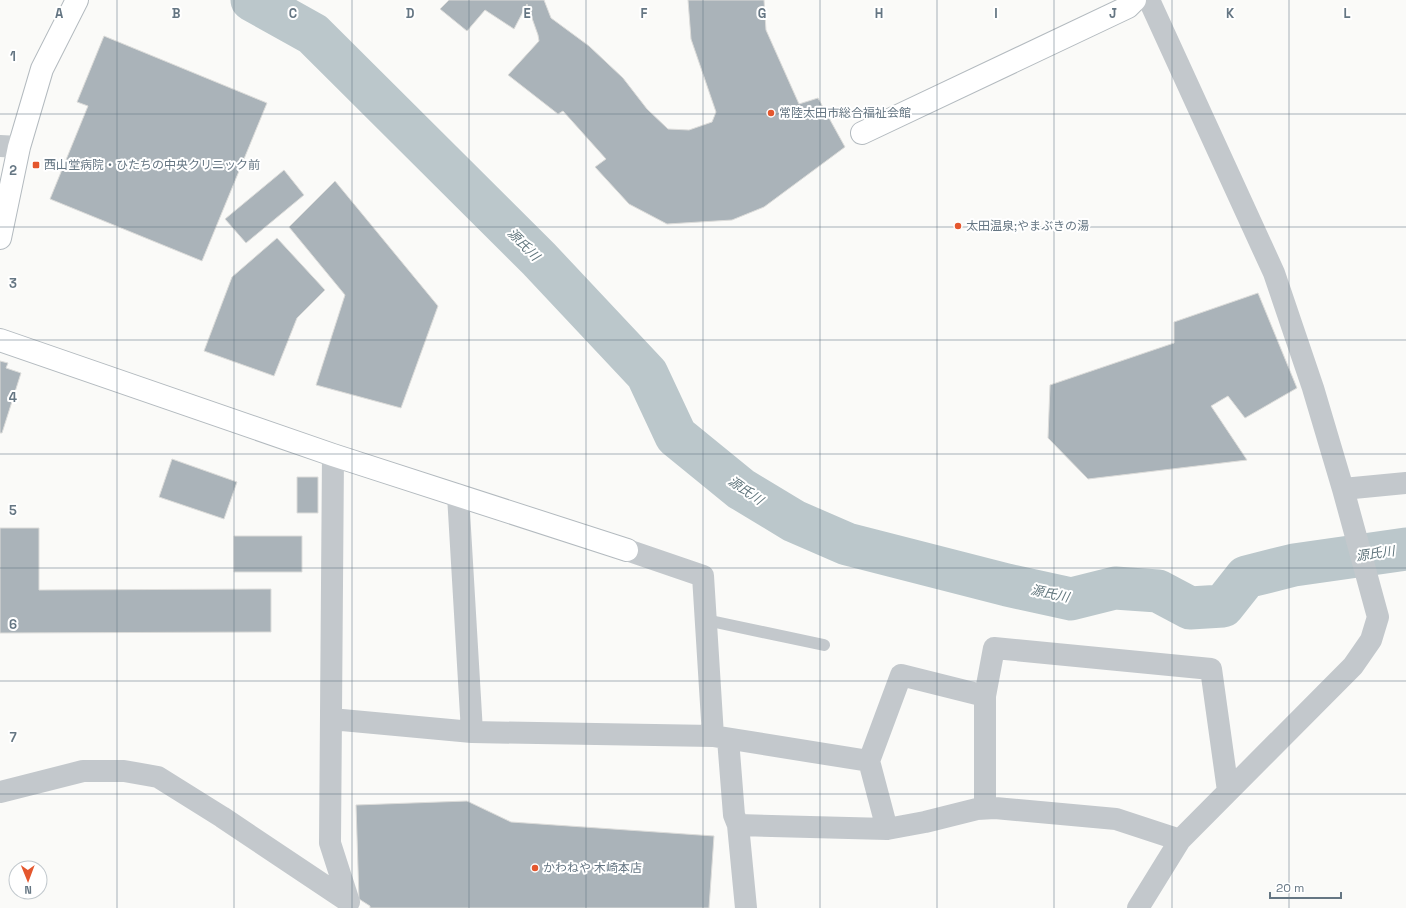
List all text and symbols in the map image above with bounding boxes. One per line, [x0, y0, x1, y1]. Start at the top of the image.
text: A [55, 5, 64, 22]
text: B [172, 5, 181, 22]
text: C [289, 5, 297, 22]
text: D [406, 5, 415, 22]
text: E [523, 5, 531, 22]
text: F [641, 5, 648, 22]
text: G [758, 5, 766, 22]
text: H [875, 5, 883, 22]
text: I [994, 5, 998, 22]
text: J [1109, 5, 1117, 22]
text: K [1226, 5, 1235, 22]
text: L [1343, 5, 1351, 22]
text: 1 [10, 48, 16, 65]
place label: 常陸太田市総合福祉会館 [779, 105, 911, 121]
marker: 常陸太田市総合福祉会館 [766, 108, 776, 118]
place label: 西山堂病院・ひたちの中央クリニック前 [44, 157, 260, 173]
marker: 西山堂病院・ひたちの中央クリニック前 [31, 160, 41, 170]
text: 2 [9, 162, 17, 179]
place label: 太田温泉;やまぶきの湯 [966, 218, 1089, 234]
marker: 太田温泉;やまぶきの湯 [953, 221, 963, 231]
water label: 源氏川 [504, 225, 545, 266]
text: 3 [9, 275, 17, 292]
text: 4 [9, 389, 17, 406]
water label: 源氏川 [725, 472, 768, 510]
text: 5 [9, 502, 17, 519]
water label: 源氏川 [1355, 542, 1398, 565]
water label: 源氏川 [1029, 581, 1073, 606]
text: 6 [9, 616, 17, 633]
text: 7 [9, 729, 17, 746]
north arrow [8, 860, 48, 900]
place label: かわねや 木崎本店 [543, 860, 642, 876]
marker: かわねや 木崎本店 [530, 863, 540, 873]
scale bar [1270, 874, 1341, 900]
text: 20 m [1276, 880, 1304, 896]
text: N [24, 883, 32, 897]

